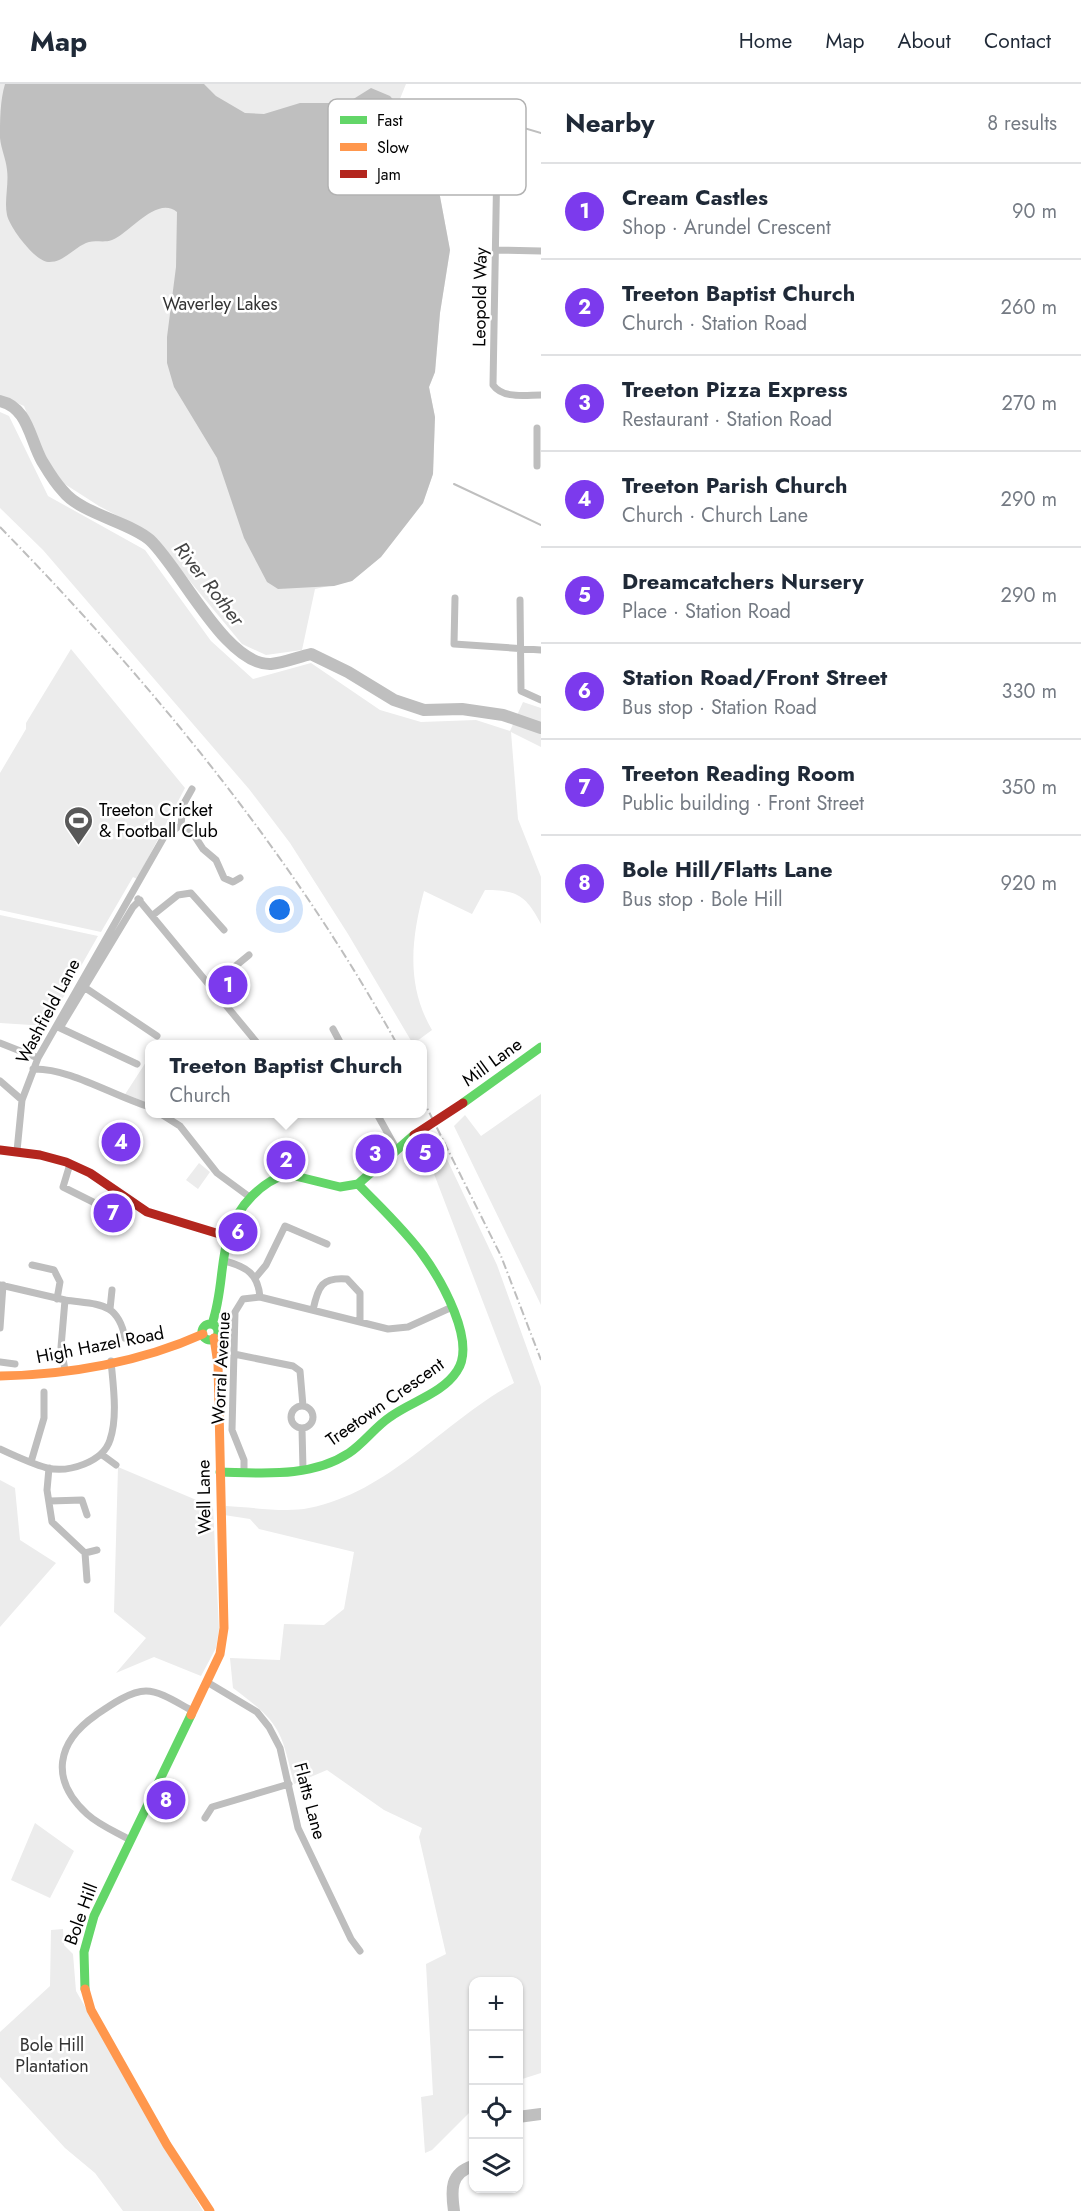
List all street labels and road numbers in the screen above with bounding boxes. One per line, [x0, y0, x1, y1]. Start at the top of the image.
street label: Leopold Way [466, 247, 494, 347]
street label: Washfield Lane [9, 954, 87, 1068]
street label: Mill Lane [457, 1031, 527, 1093]
street label: Worral Avenue [205, 1311, 237, 1425]
street label: High Hazel Road [34, 1320, 166, 1370]
street label: Treetown Crescent [321, 1351, 450, 1452]
street label: Well Lane [190, 1459, 218, 1535]
street label: Flatts Lane [287, 1760, 333, 1842]
street label: Bole Hill [58, 1879, 104, 1949]

